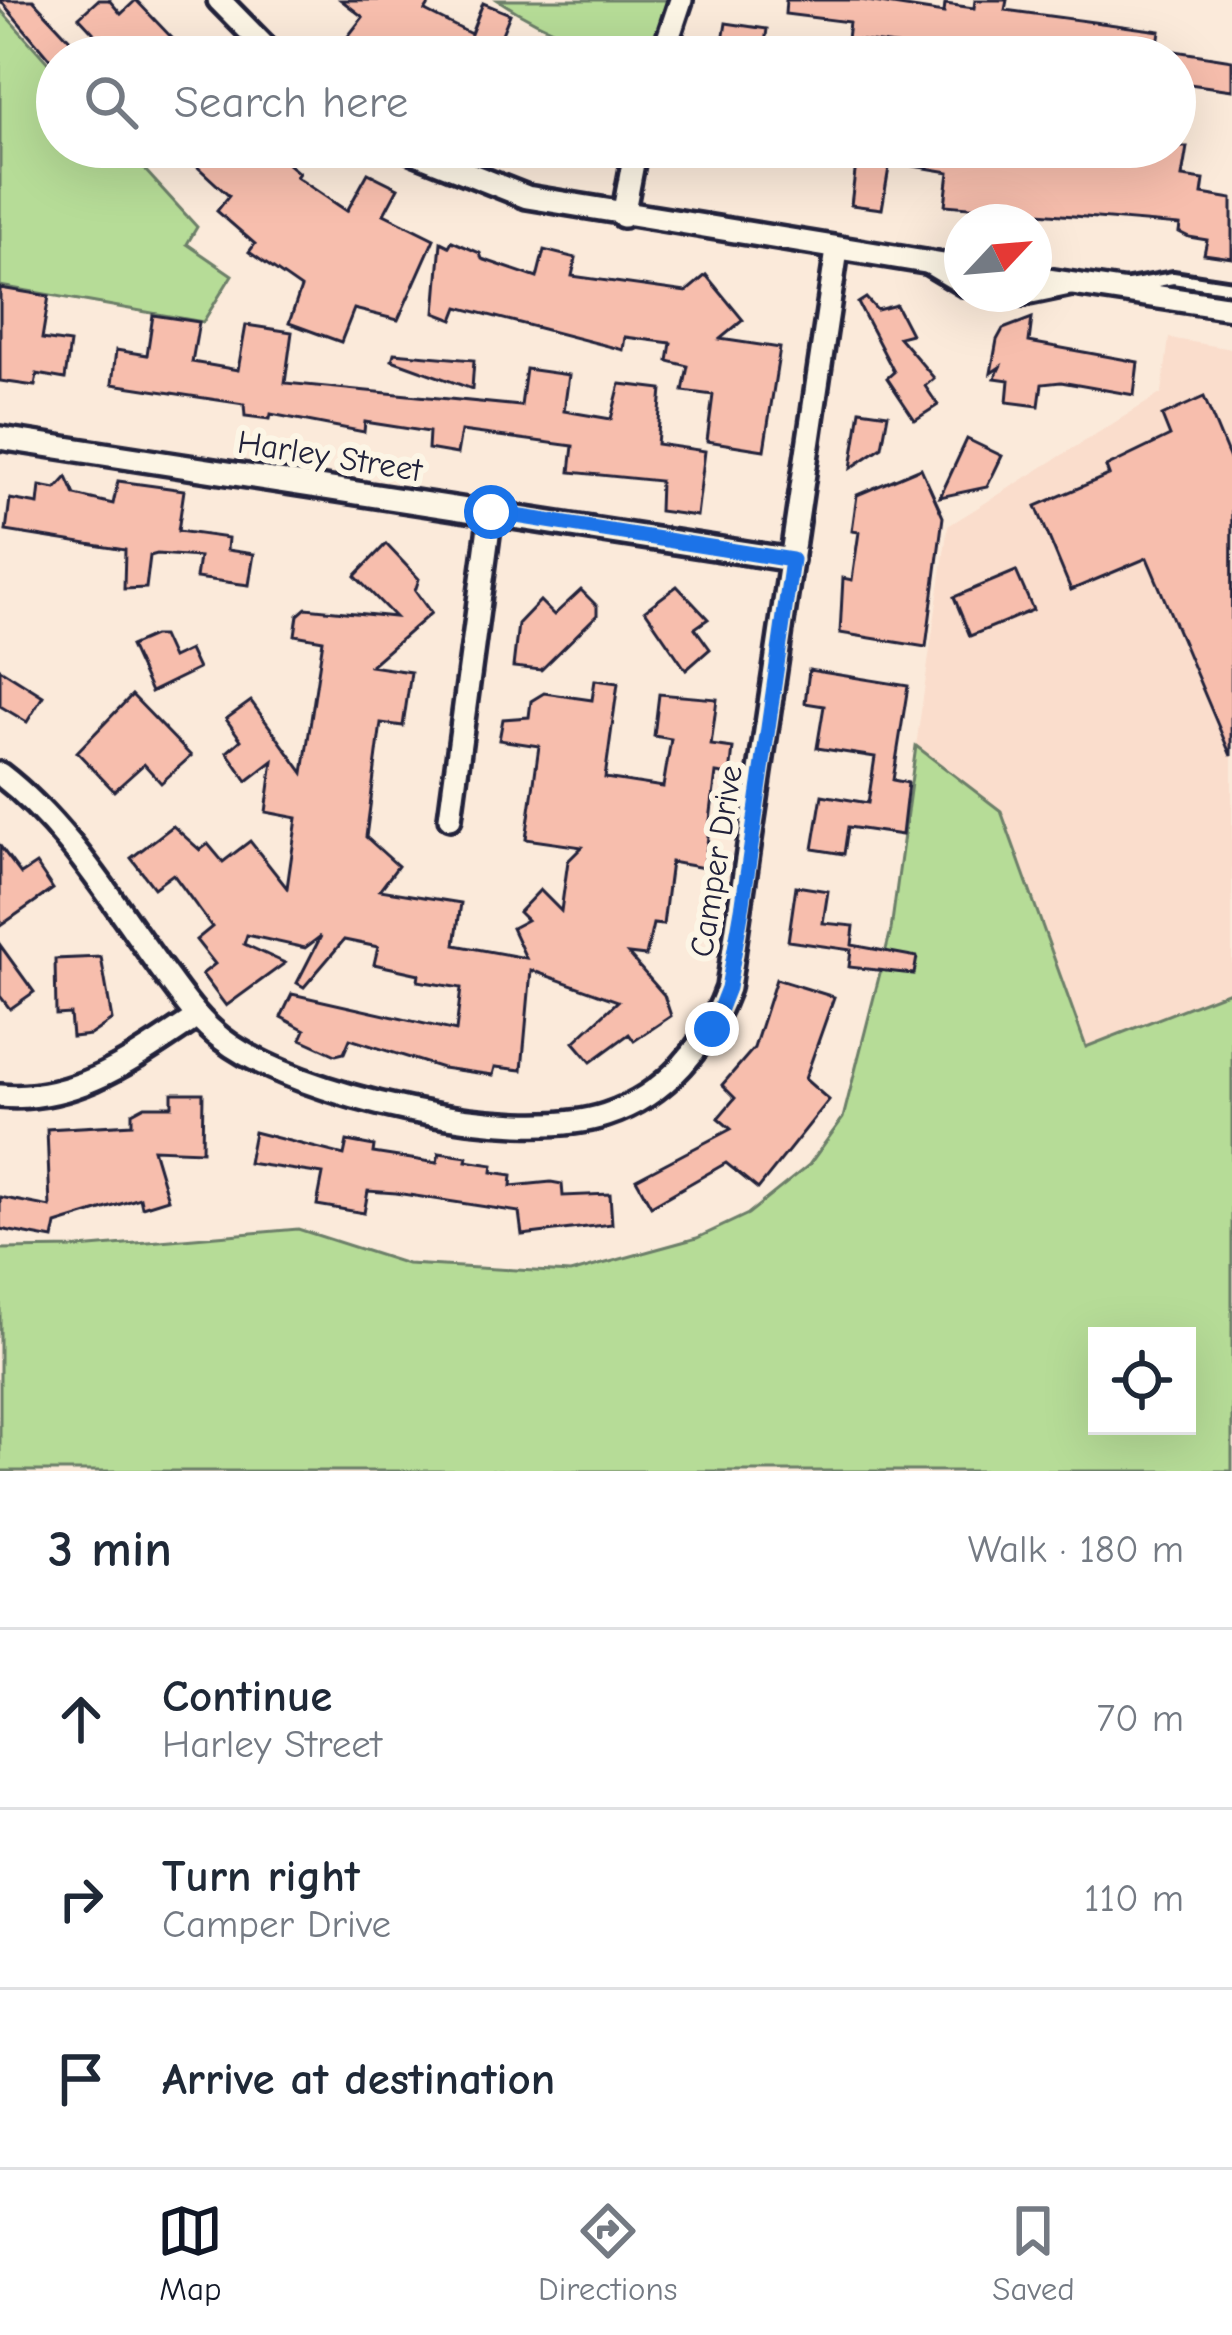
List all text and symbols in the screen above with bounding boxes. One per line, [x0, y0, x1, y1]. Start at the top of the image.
search box [36, 36, 1196, 168]
icon: search [78, 69, 144, 135]
text: Search here [174, 76, 408, 128]
north arrow [944, 204, 1052, 312]
street label: Harley Street [235, 423, 426, 490]
route start [464, 485, 518, 539]
street label: Camper Drive [682, 762, 750, 960]
route end [685, 1002, 739, 1056]
map controls [1088, 1327, 1196, 1435]
button: locate [1088, 1327, 1196, 1435]
text: 3 min [48, 1520, 172, 1579]
text: Walk · 180 m [968, 1527, 1184, 1572]
text: Continue [162, 1670, 332, 1722]
icon: ahead [48, 1686, 114, 1752]
text: 70 m [1097, 1696, 1184, 1741]
text: Harley Street [162, 1722, 382, 1767]
text: Turn right [162, 1850, 360, 1902]
icon: right [48, 1866, 114, 1932]
text: 110 m [1084, 1876, 1184, 1921]
text: Camper Drive [162, 1902, 391, 1947]
icon: arrive [48, 2046, 114, 2112]
text: Arrive at destination [162, 2053, 555, 2105]
tab: Map [157, 2198, 223, 2308]
tab: Directions [538, 2198, 678, 2308]
tab: Saved [992, 2198, 1075, 2308]

